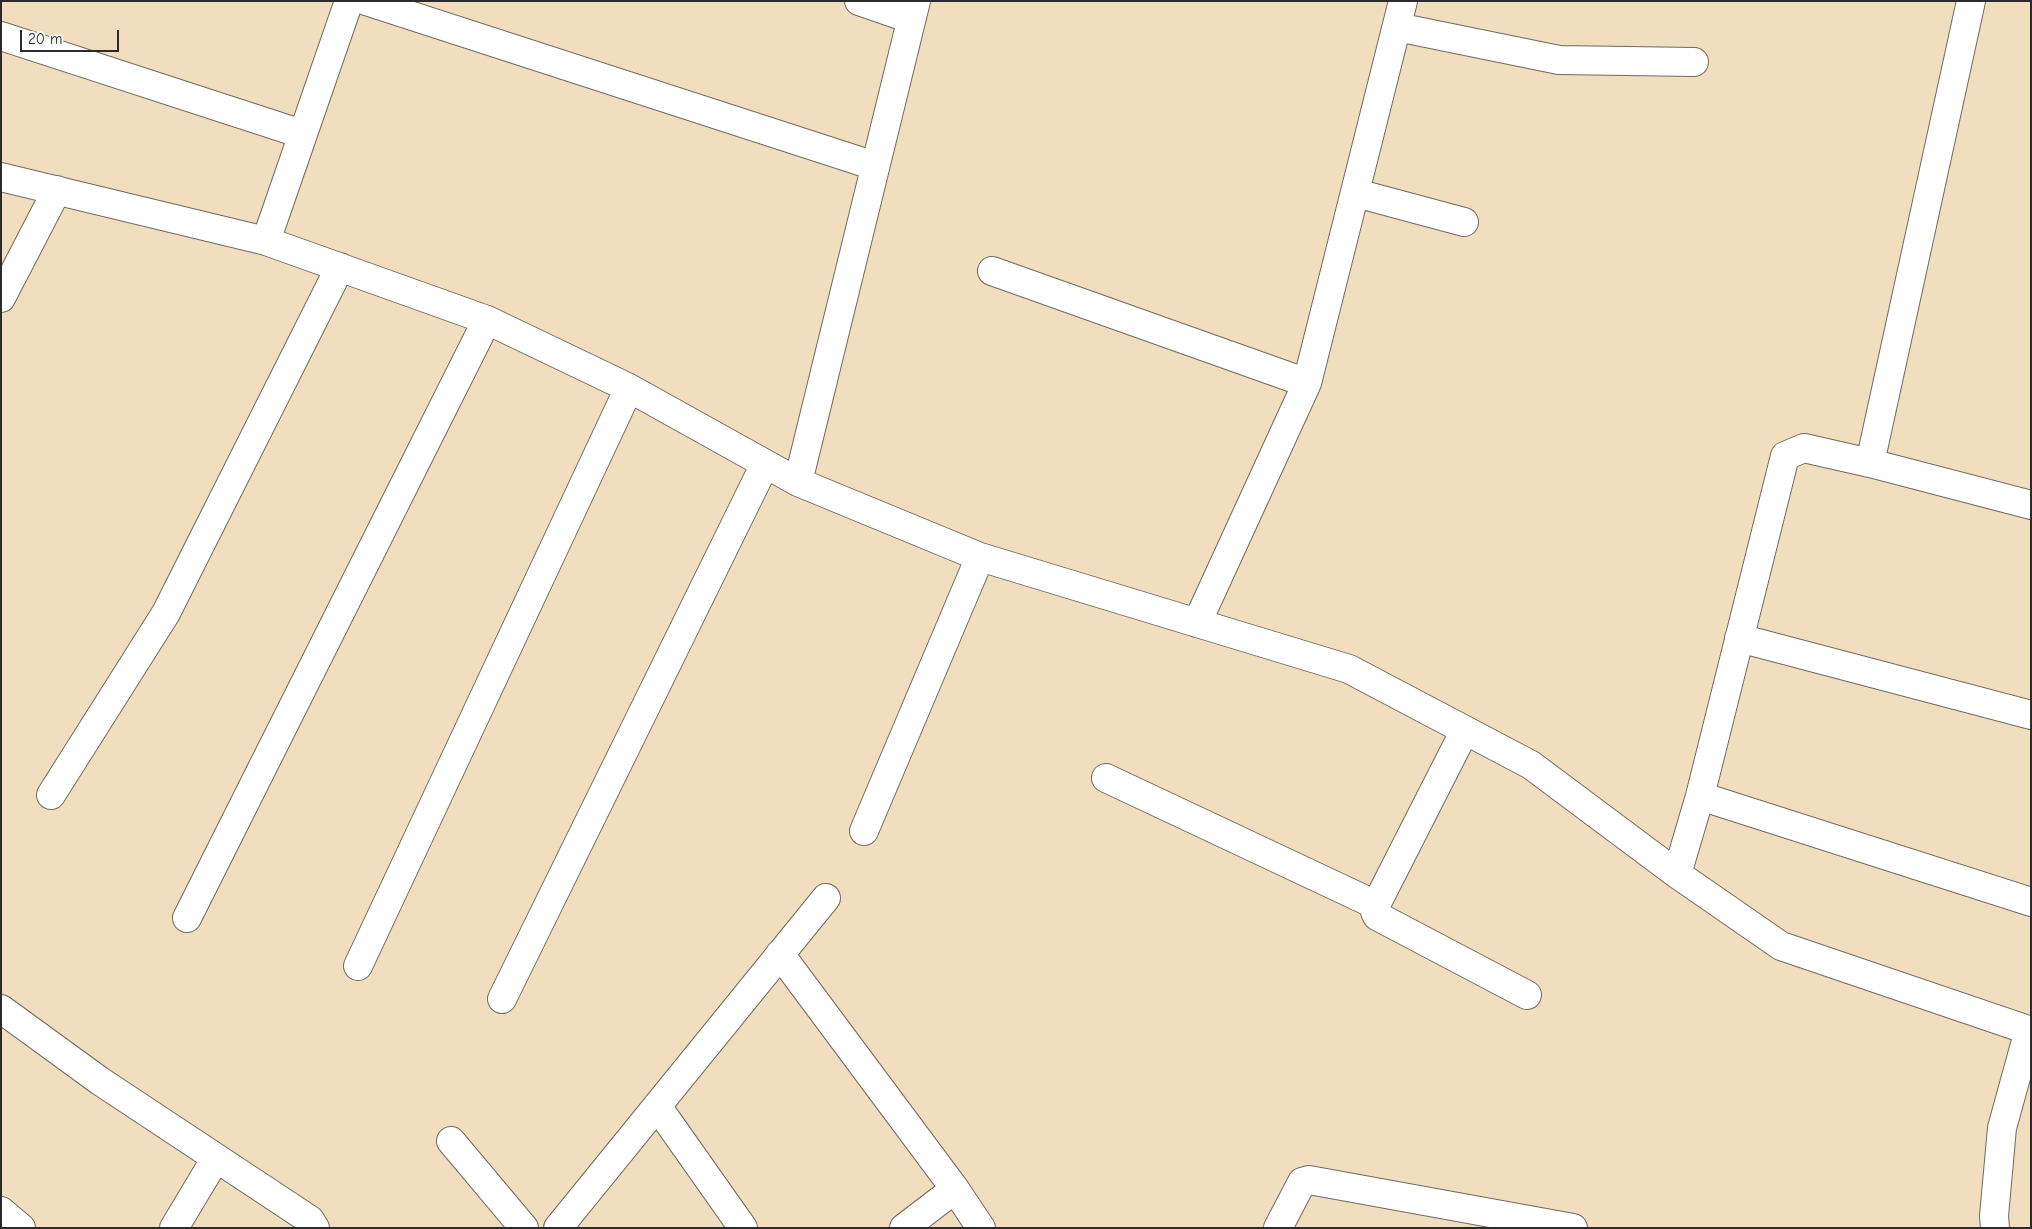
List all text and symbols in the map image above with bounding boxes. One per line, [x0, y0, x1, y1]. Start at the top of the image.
scale bar [22, 20, 121, 52]
text: 20 m [28, 30, 62, 48]

